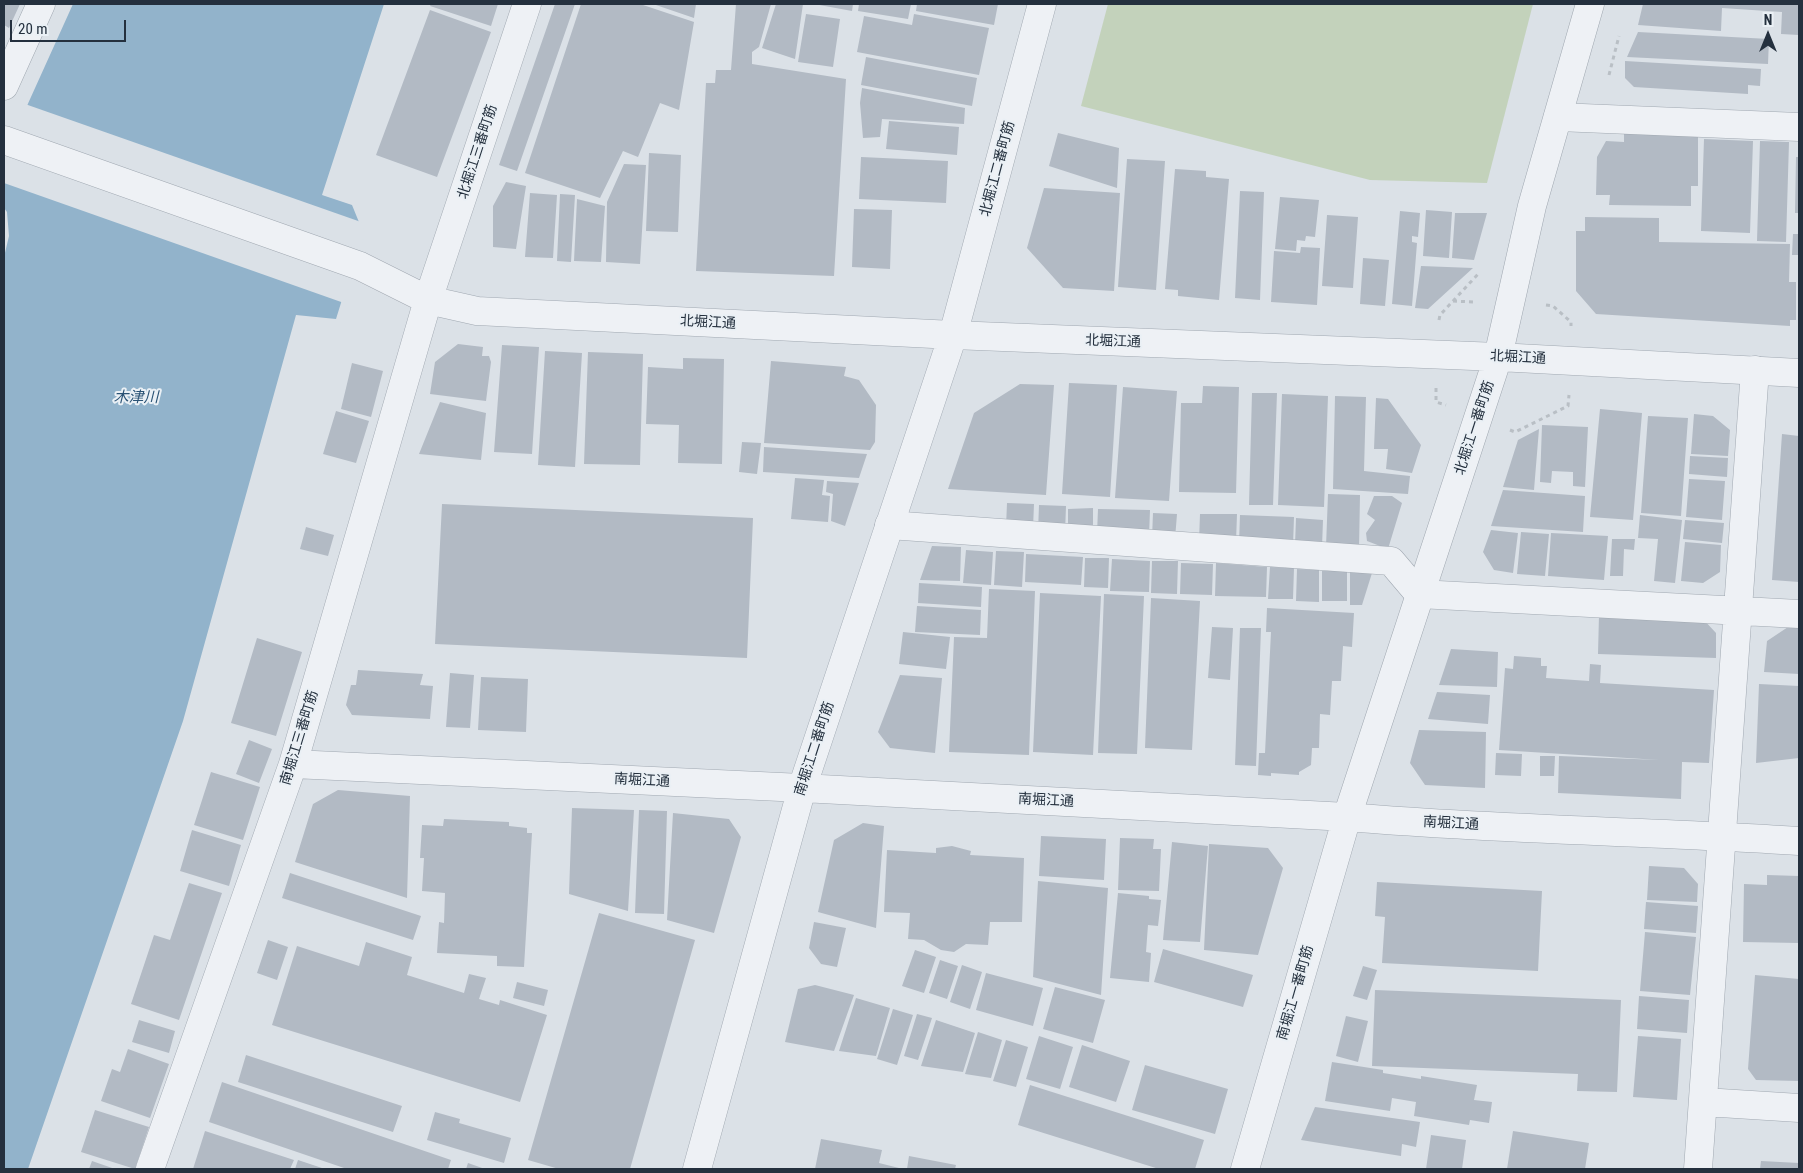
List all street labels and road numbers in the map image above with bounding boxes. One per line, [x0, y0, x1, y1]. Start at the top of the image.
street label: 北堀江三番町筋 [455, 103, 501, 201]
street label: 北堀江二番町筋 [977, 119, 1019, 219]
street label: 北堀江通 [680, 313, 736, 333]
street label: 北堀江通 [1085, 333, 1141, 351]
street label: 北堀江通 [1490, 348, 1546, 368]
street label: 北堀江一番町筋 [1452, 379, 1498, 477]
street label: 南堀江三番町筋 [278, 689, 322, 787]
street label: 南堀江二番町筋 [792, 700, 838, 798]
street label: 南堀江通 [614, 771, 670, 791]
street label: 南堀江通 [1018, 791, 1074, 811]
street label: 南堀江通 [1423, 814, 1479, 834]
street label: 南堀江一番町筋 [1274, 944, 1318, 1042]

